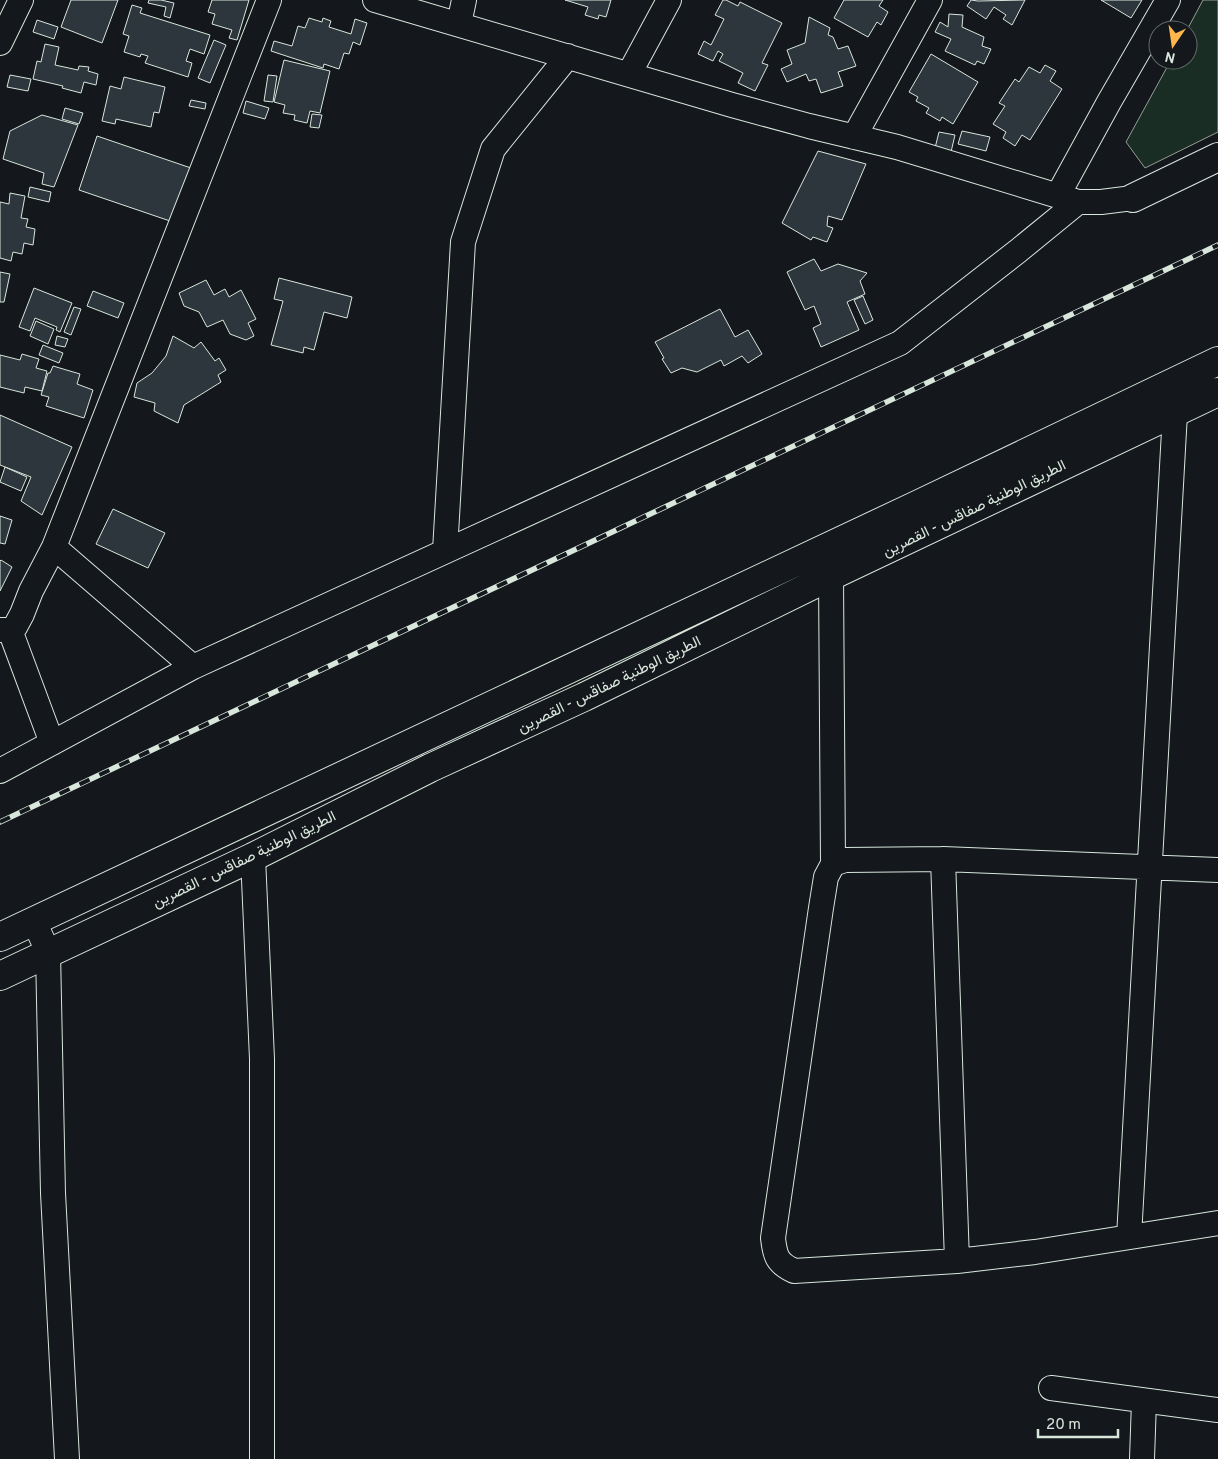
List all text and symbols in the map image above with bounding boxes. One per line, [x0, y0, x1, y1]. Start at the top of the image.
north arrow [1148, 20, 1198, 70]
text: N [1164, 47, 1177, 66]
street label: الطريق الوطنية صفاقس - القصرين [880, 457, 1070, 562]
street label: الطريق الوطنية صفاقس - القصرين [515, 633, 705, 738]
street label: الطريق الوطنية صفاقس - القصرين [150, 808, 340, 913]
scale bar [1038, 1406, 1118, 1438]
text: 20 m [1046, 1416, 1081, 1435]

